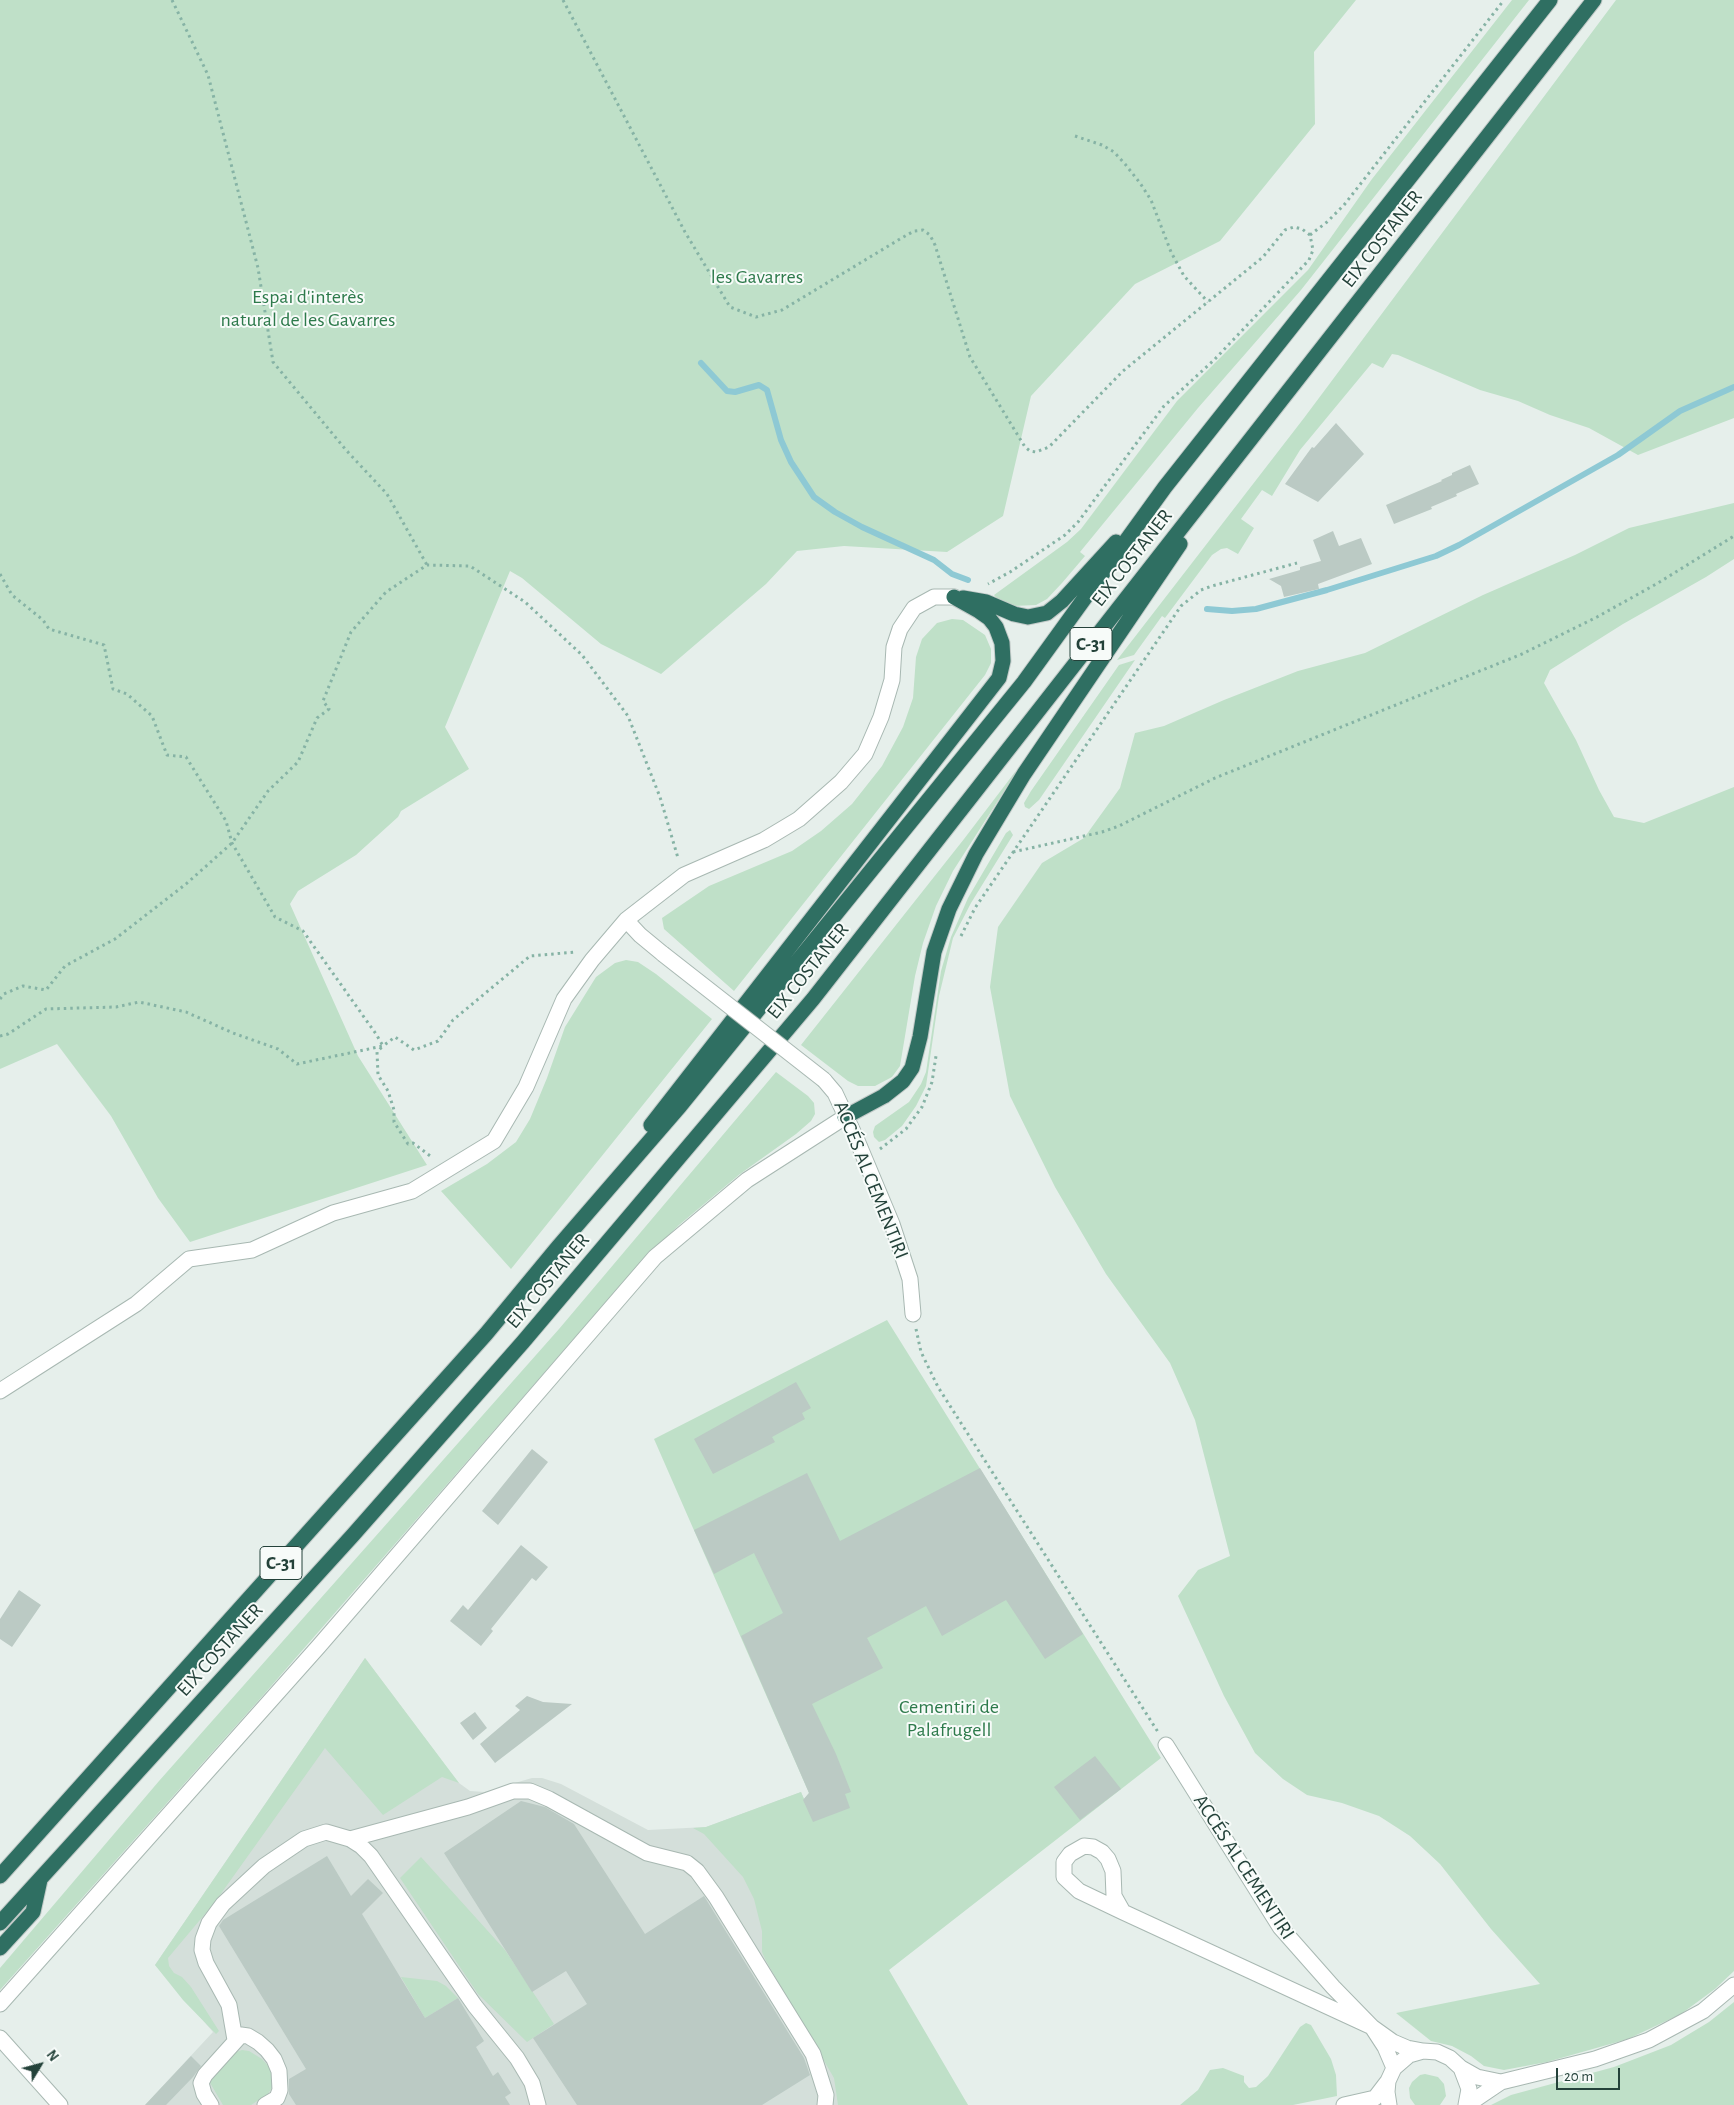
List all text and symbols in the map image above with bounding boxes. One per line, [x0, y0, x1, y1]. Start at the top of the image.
street label: EIX COSTANER [1337, 185, 1427, 293]
park label: les Gavarres [711, 265, 803, 289]
park label: Espai d'interès natural de les Gavarres [221, 285, 395, 332]
street label: EIX COSTANER [1087, 504, 1177, 612]
road number: C-31 [1070, 628, 1112, 661]
street label: EIX COSTANER [762, 918, 854, 1024]
street label: ACCÉS AL CEMENTIRI [828, 1098, 914, 1262]
street label: EIX COSTANER [501, 1228, 595, 1334]
road number: C-31 [260, 1546, 302, 1580]
street label: EIX COSTANER [172, 1598, 268, 1702]
park label: Cementiri de Palafrugell [899, 1695, 999, 1742]
street label: ACCÉS AL CEMENTIRI [1188, 1790, 1300, 1944]
north arrow [15, 2040, 65, 2090]
text: N [43, 2048, 60, 2064]
scale bar [1559, 2058, 1623, 2090]
text: 20 m [1564, 2069, 1593, 2084]

